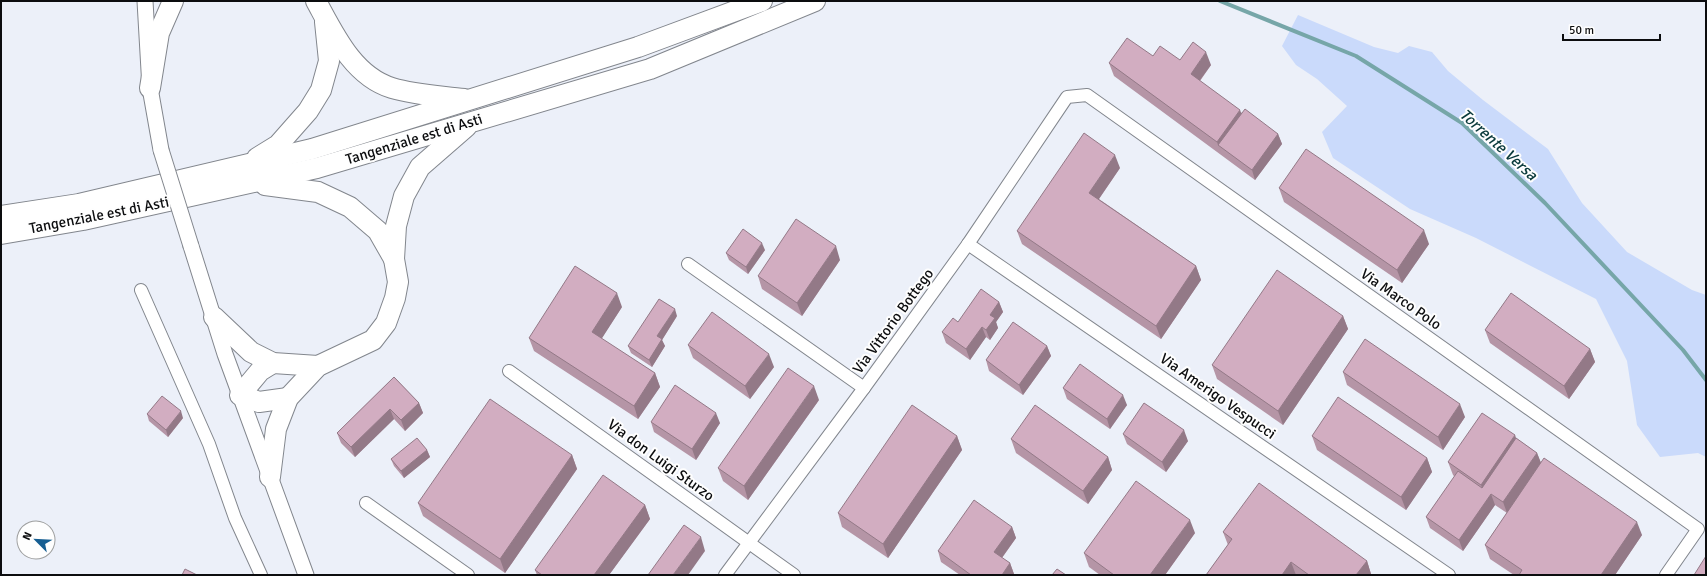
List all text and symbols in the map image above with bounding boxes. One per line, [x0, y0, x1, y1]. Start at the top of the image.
scale bar [1563, 16, 1660, 42]
text: 50 m [1569, 23, 1594, 38]
water label: Torrente Versa [1455, 105, 1542, 185]
street label: Tangenziale est di Asti [343, 110, 485, 168]
street label: Tangenziale est di Asti [28, 193, 170, 237]
street label: Via Vittorio Bottego [849, 265, 937, 377]
street label: Via Marco Polo [1357, 265, 1445, 334]
street label: Via Amerigo Vespucci [1157, 349, 1279, 443]
street label: Via don Luigi Sturzo [604, 415, 718, 505]
north arrow [16, 520, 56, 560]
text: N [20, 530, 35, 542]

